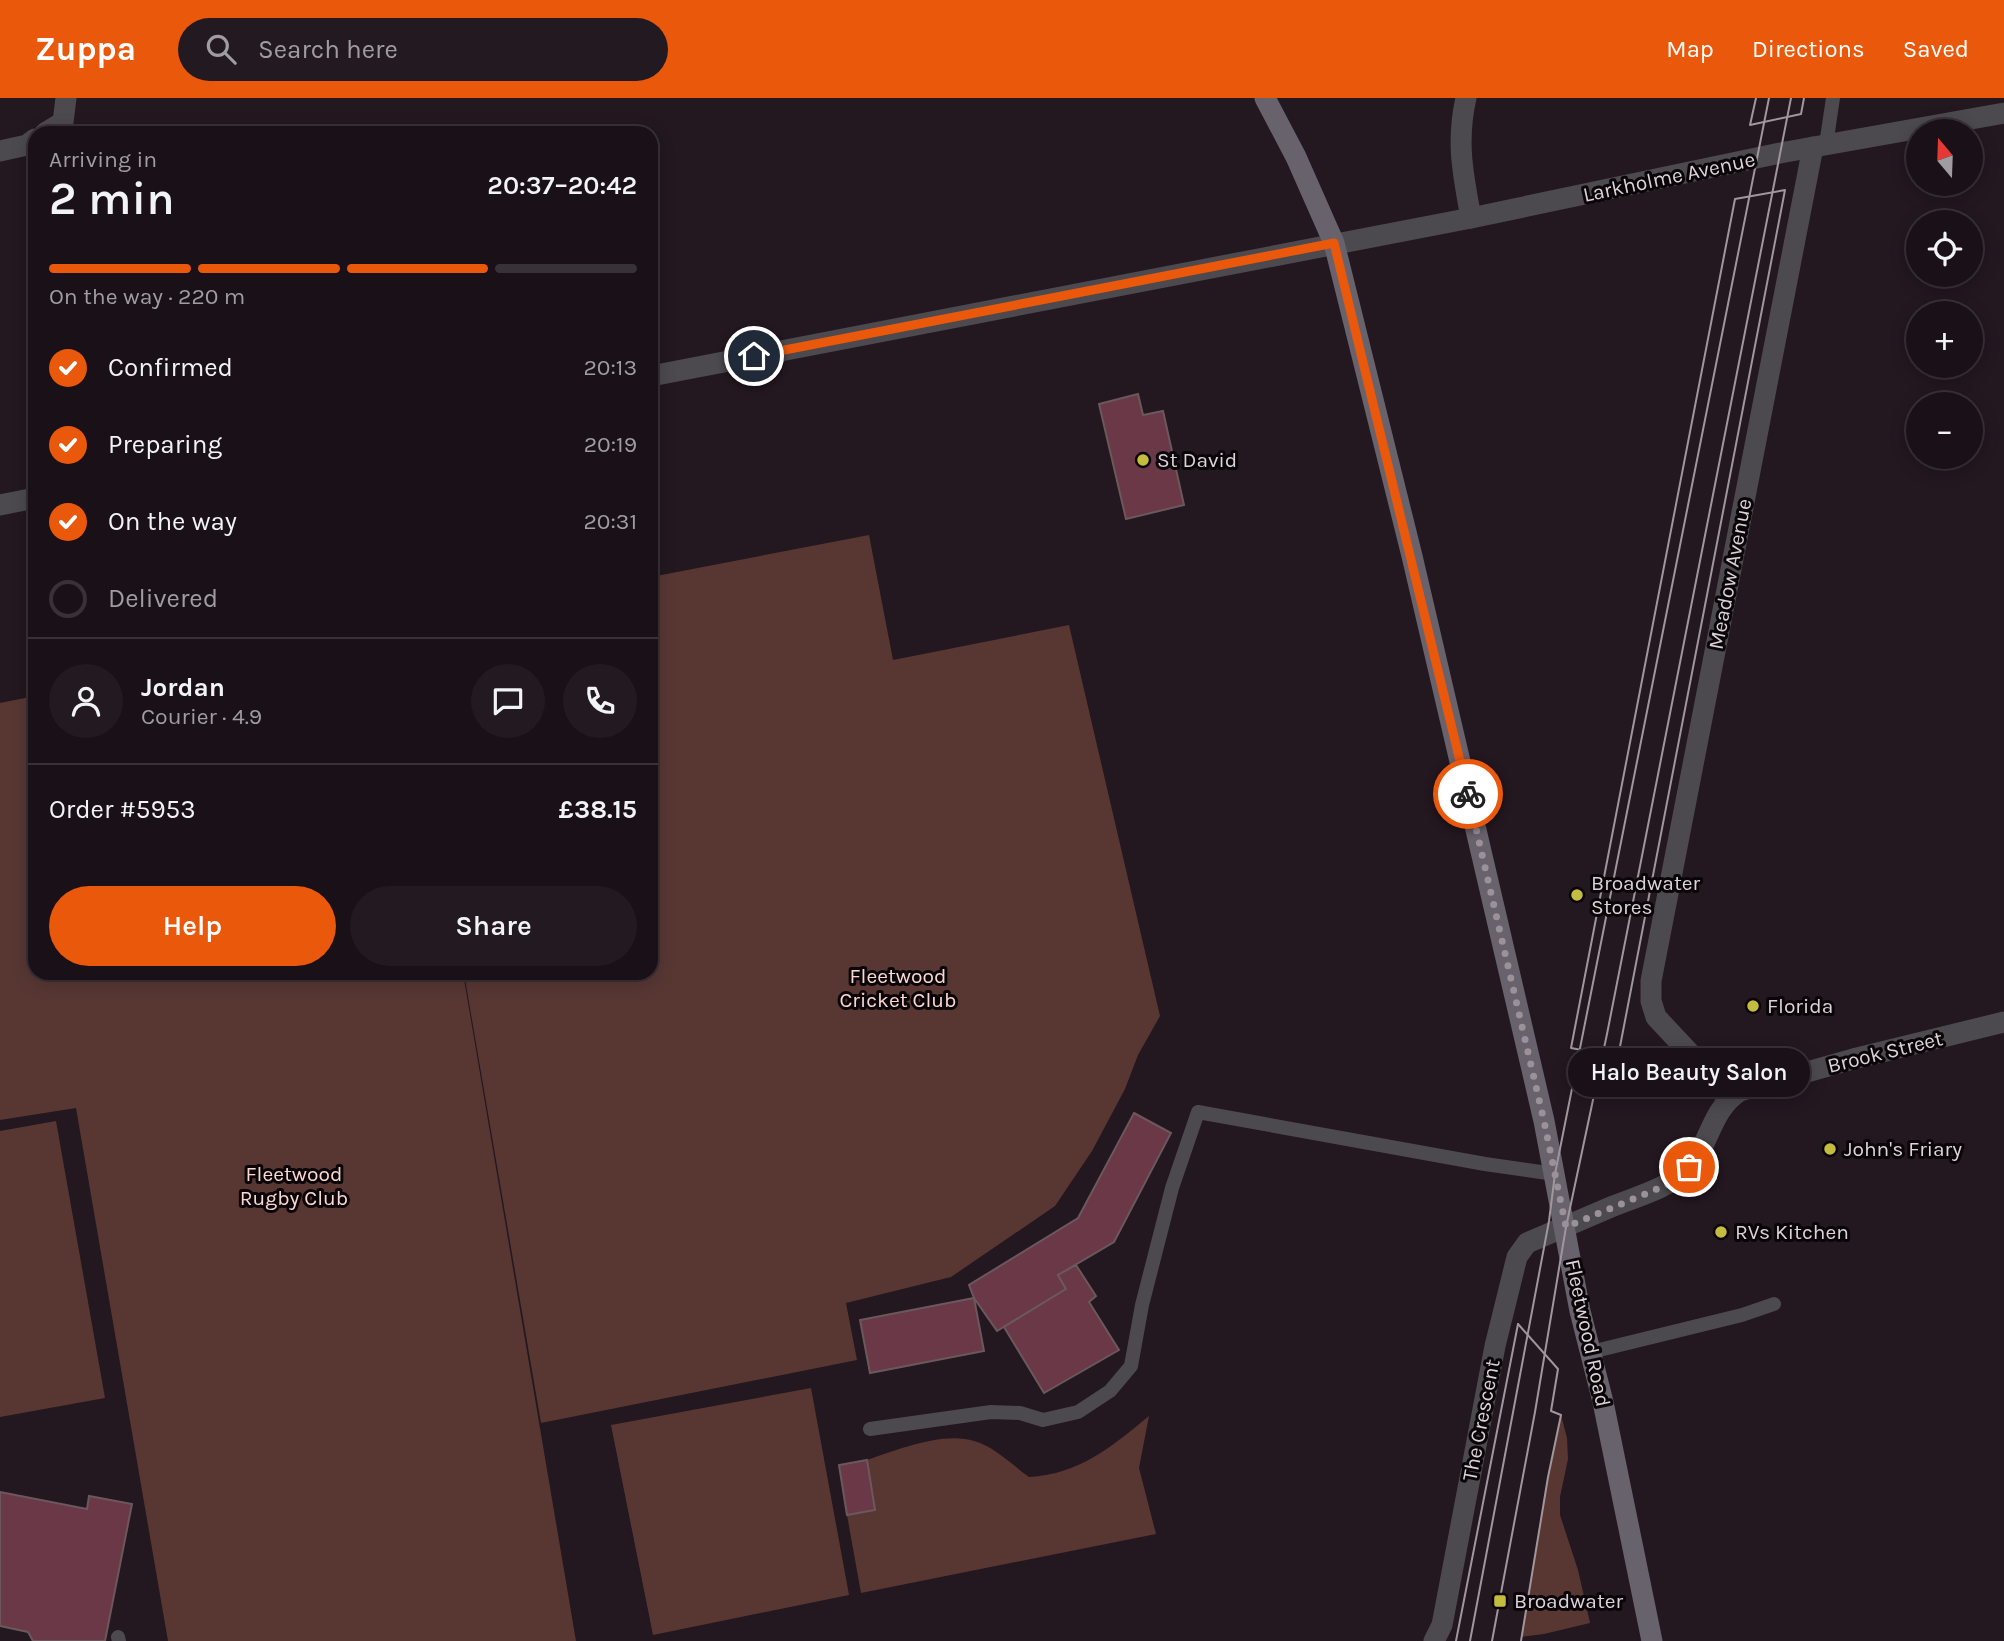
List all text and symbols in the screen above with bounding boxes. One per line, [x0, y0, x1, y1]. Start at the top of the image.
search box [178, 18, 668, 81]
text: Zuppa [35, 30, 136, 68]
icon: search [202, 30, 240, 68]
text: Search here [258, 34, 398, 65]
text: Map [1666, 35, 1714, 63]
text: Directions [1752, 35, 1865, 63]
text: Saved [1903, 35, 1969, 63]
north arrow [1906, 119, 1983, 196]
map controls [1906, 119, 1983, 469]
text: Arriving in [49, 146, 157, 173]
street label: Larkholme Avenue [1581, 147, 1757, 207]
text: 20:37–20:42 [487, 170, 637, 201]
text: 2 min [49, 172, 175, 226]
button: locate [1906, 210, 1983, 287]
text: On the way · 220 m [49, 283, 245, 310]
button: + [1906, 301, 1983, 378]
pin [724, 326, 784, 386]
icon: home [735, 337, 773, 375]
icon: check [49, 349, 87, 387]
text: Confirmed [108, 352, 233, 383]
text: 20:13 [584, 354, 637, 381]
button: − [1906, 392, 1983, 469]
icon: check [49, 426, 87, 464]
text: Preparing [108, 429, 222, 460]
text: 20:19 [584, 431, 637, 458]
place label: St David [1157, 448, 1237, 472]
marker: St David [1135, 452, 1151, 468]
street label: Meadow Avenue [1704, 496, 1756, 652]
icon: check [49, 503, 87, 541]
text: On the way [108, 506, 237, 537]
text: 20:31 [584, 508, 637, 535]
text: Delivered [108, 583, 218, 614]
button: person [49, 664, 123, 738]
button: chat [471, 664, 545, 738]
button: phone [563, 664, 637, 738]
text: Jordan [141, 672, 225, 703]
text: Courier · 4.9 [141, 703, 262, 730]
courier [1433, 759, 1503, 829]
icon: bike [1449, 775, 1487, 813]
text: Order #5953 [49, 794, 196, 825]
text: £38.15 [558, 794, 637, 825]
place label: Broadwater Stores [1591, 871, 1701, 919]
button: Help [49, 886, 336, 966]
button: Share [350, 886, 637, 966]
marker: Broadwater Stores [1569, 887, 1585, 903]
park label: Fleetwood Cricket Club [840, 964, 956, 1012]
place label: Florida [1767, 994, 1833, 1018]
marker: Florida [1745, 998, 1761, 1014]
street label: Brook Street [1825, 1026, 1945, 1078]
callout: Halo Beauty Salon [1568, 1048, 1810, 1097]
text: Halo Beauty Salon [1591, 1059, 1787, 1086]
pin [1659, 1137, 1719, 1197]
place label: John's Friary [1844, 1137, 1962, 1161]
marker: John's Friary [1822, 1141, 1838, 1157]
icon: bag [1670, 1148, 1708, 1186]
park label: Fleetwood Rugby Club [240, 1162, 348, 1210]
place label: RVs Kitchen [1735, 1220, 1849, 1244]
marker: RVs Kitchen [1713, 1224, 1729, 1240]
street label: Fleetwood Road [1561, 1257, 1615, 1409]
street label: The Crescent [1457, 1357, 1505, 1483]
place label: Broadwater [1514, 1589, 1624, 1613]
marker: Broadwater [1492, 1593, 1508, 1609]

